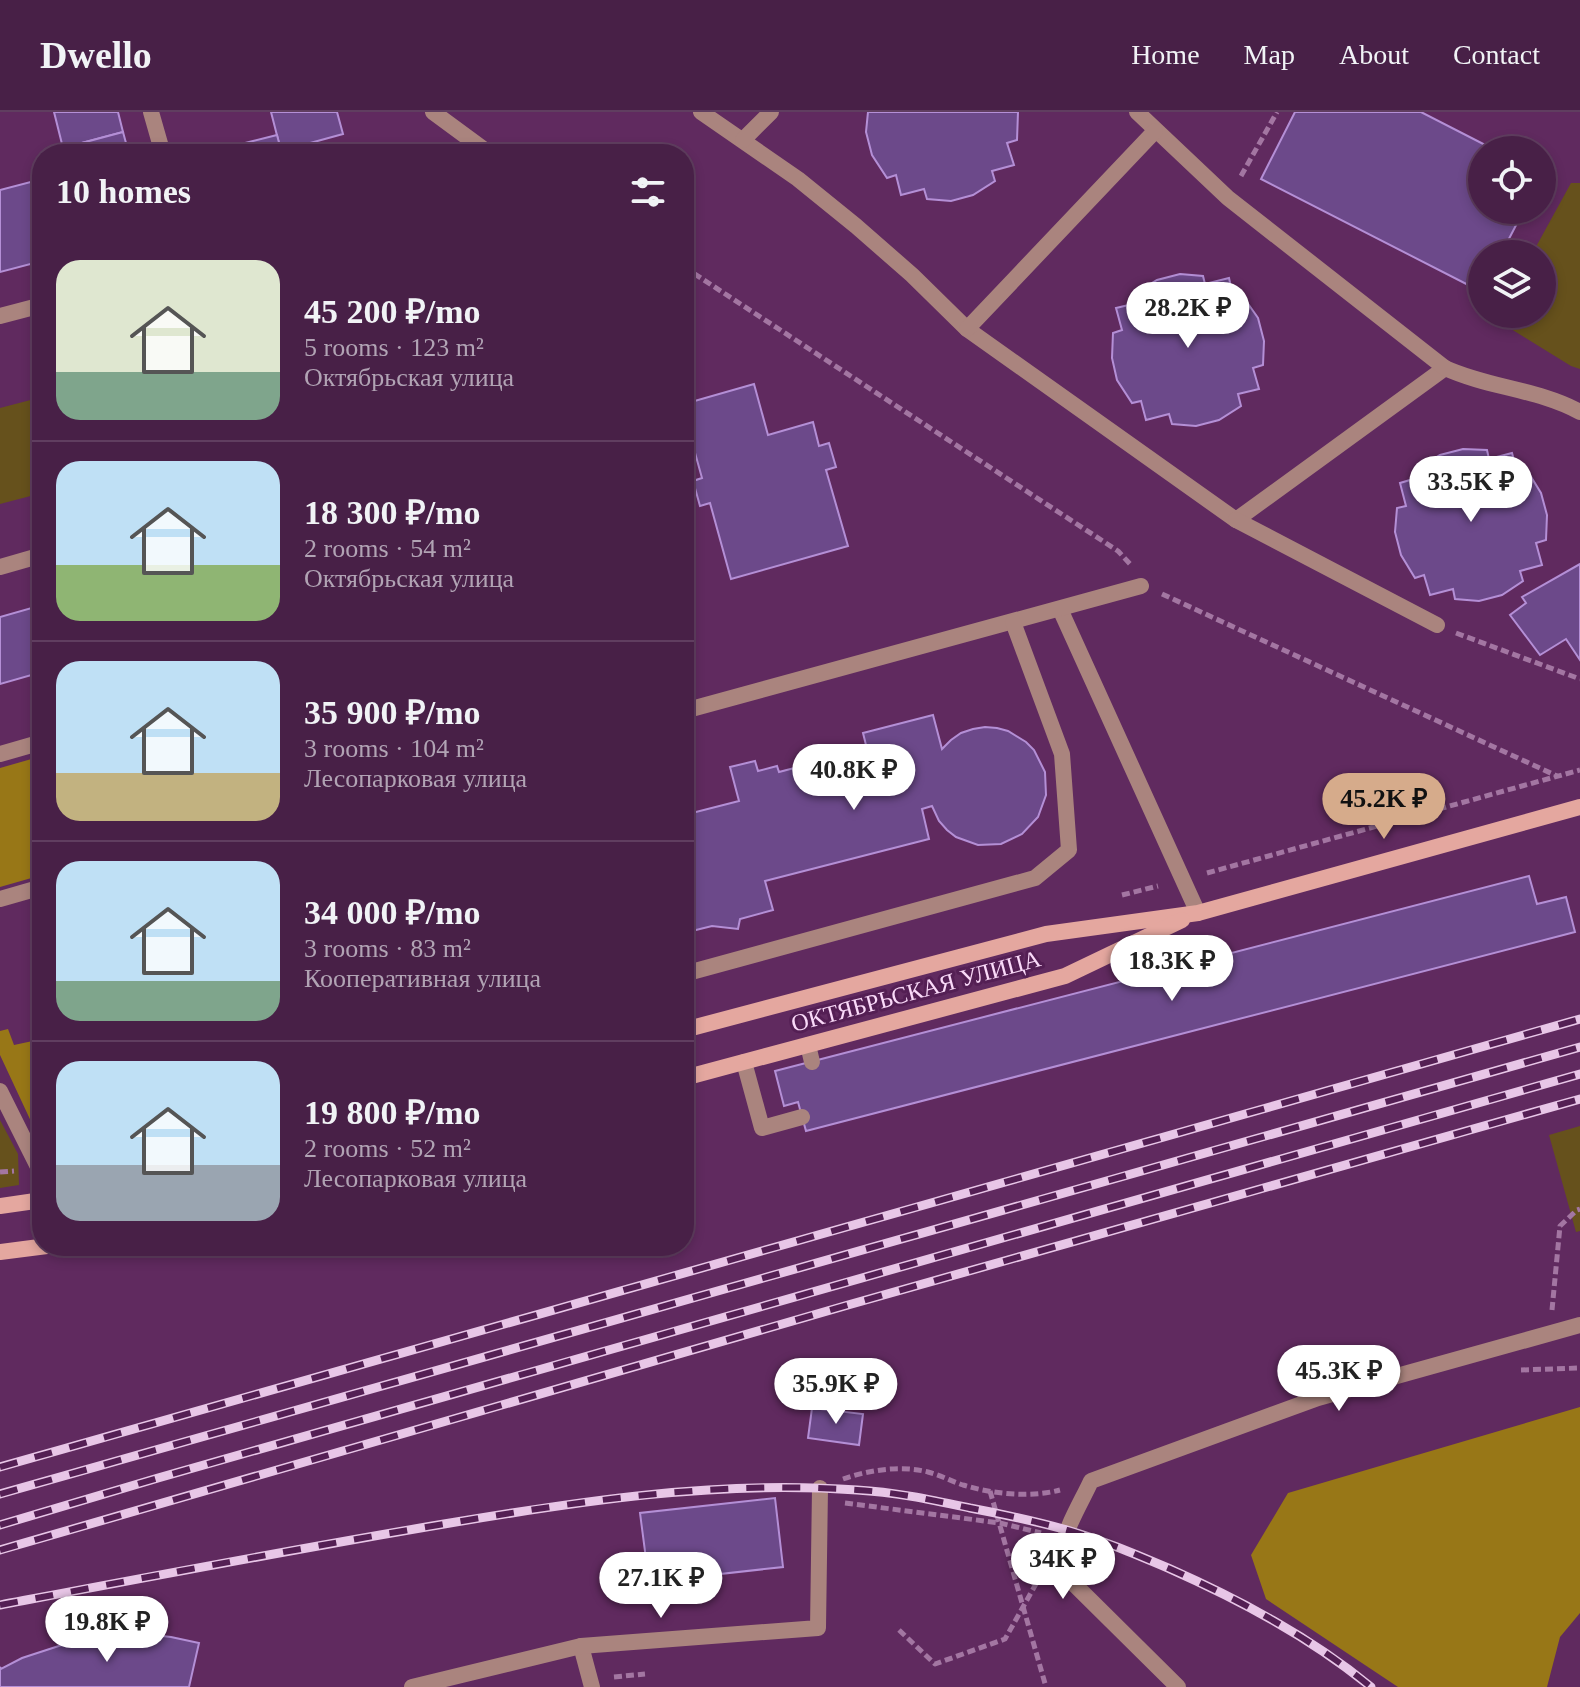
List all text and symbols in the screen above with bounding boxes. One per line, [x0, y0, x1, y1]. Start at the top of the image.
text: Dwello [40, 34, 152, 76]
text: Home [1131, 39, 1200, 70]
text: Map [1244, 39, 1295, 70]
text: About [1339, 39, 1409, 70]
text: Contact [1453, 39, 1540, 70]
map controls [1468, 136, 1556, 328]
button: locate [1468, 136, 1556, 224]
icon: filters [626, 170, 670, 214]
text: 10 homes [56, 173, 191, 210]
button: layers [1468, 240, 1556, 328]
pin: 28.2K ₽ [1114, 282, 1262, 350]
icon: home [120, 292, 216, 388]
text: 45 200 ₽/mo [304, 293, 481, 330]
text: 28.2K ₽ [1144, 293, 1232, 322]
text: 5 rooms · 123 m² [304, 333, 484, 362]
text: Октябрьская улица [304, 363, 514, 392]
pin: 33.5K ₽ [1397, 456, 1545, 524]
text: 33.5K ₽ [1427, 467, 1515, 496]
icon: home [120, 493, 216, 589]
text: 18 300 ₽/mo [304, 494, 481, 531]
text: 2 rooms · 54 m² [304, 534, 471, 563]
text: Октябрьская улица [304, 564, 514, 593]
icon: home [120, 693, 216, 789]
text: 35 900 ₽/mo [304, 694, 481, 731]
text: 3 rooms · 104 m² [304, 734, 484, 763]
pin: 40.8K ₽ [780, 744, 928, 812]
text: 40.8K ₽ [810, 755, 898, 784]
text: Лесопарковая улица [304, 764, 527, 793]
pin: 45.2K ₽ [1310, 773, 1458, 841]
text: 45.2K ₽ [1340, 784, 1428, 813]
icon: home [120, 893, 216, 989]
text: 34 000 ₽/mo [304, 894, 481, 931]
text: 3 rooms · 83 m² [304, 934, 471, 963]
pin: 18.3K ₽ [1098, 935, 1246, 1003]
street label: ОКТЯБРЬСКАЯ УЛИЦА [788, 945, 1044, 1037]
text: 18.3K ₽ [1128, 946, 1216, 975]
text: Кооперативная улица [304, 964, 541, 993]
icon: home [120, 1093, 216, 1189]
text: 19 800 ₽/mo [304, 1094, 481, 1131]
text: 2 rooms · 52 m² [304, 1134, 471, 1163]
text: Лесопарковая улица [304, 1164, 527, 1193]
pin: 45.3K ₽ [1265, 1345, 1413, 1413]
text: 45.3K ₽ [1295, 1356, 1383, 1385]
pin: 35.9K ₽ [762, 1358, 910, 1426]
text: 35.9K ₽ [792, 1369, 880, 1398]
pin: 34K ₽ [1007, 1533, 1119, 1601]
text: 34K ₽ [1029, 1544, 1097, 1573]
pin: 27.1K ₽ [587, 1552, 735, 1620]
text: 27.1K ₽ [617, 1563, 705, 1592]
pin: 19.8K ₽ [33, 1596, 181, 1664]
text: 19.8K ₽ [63, 1607, 151, 1636]

